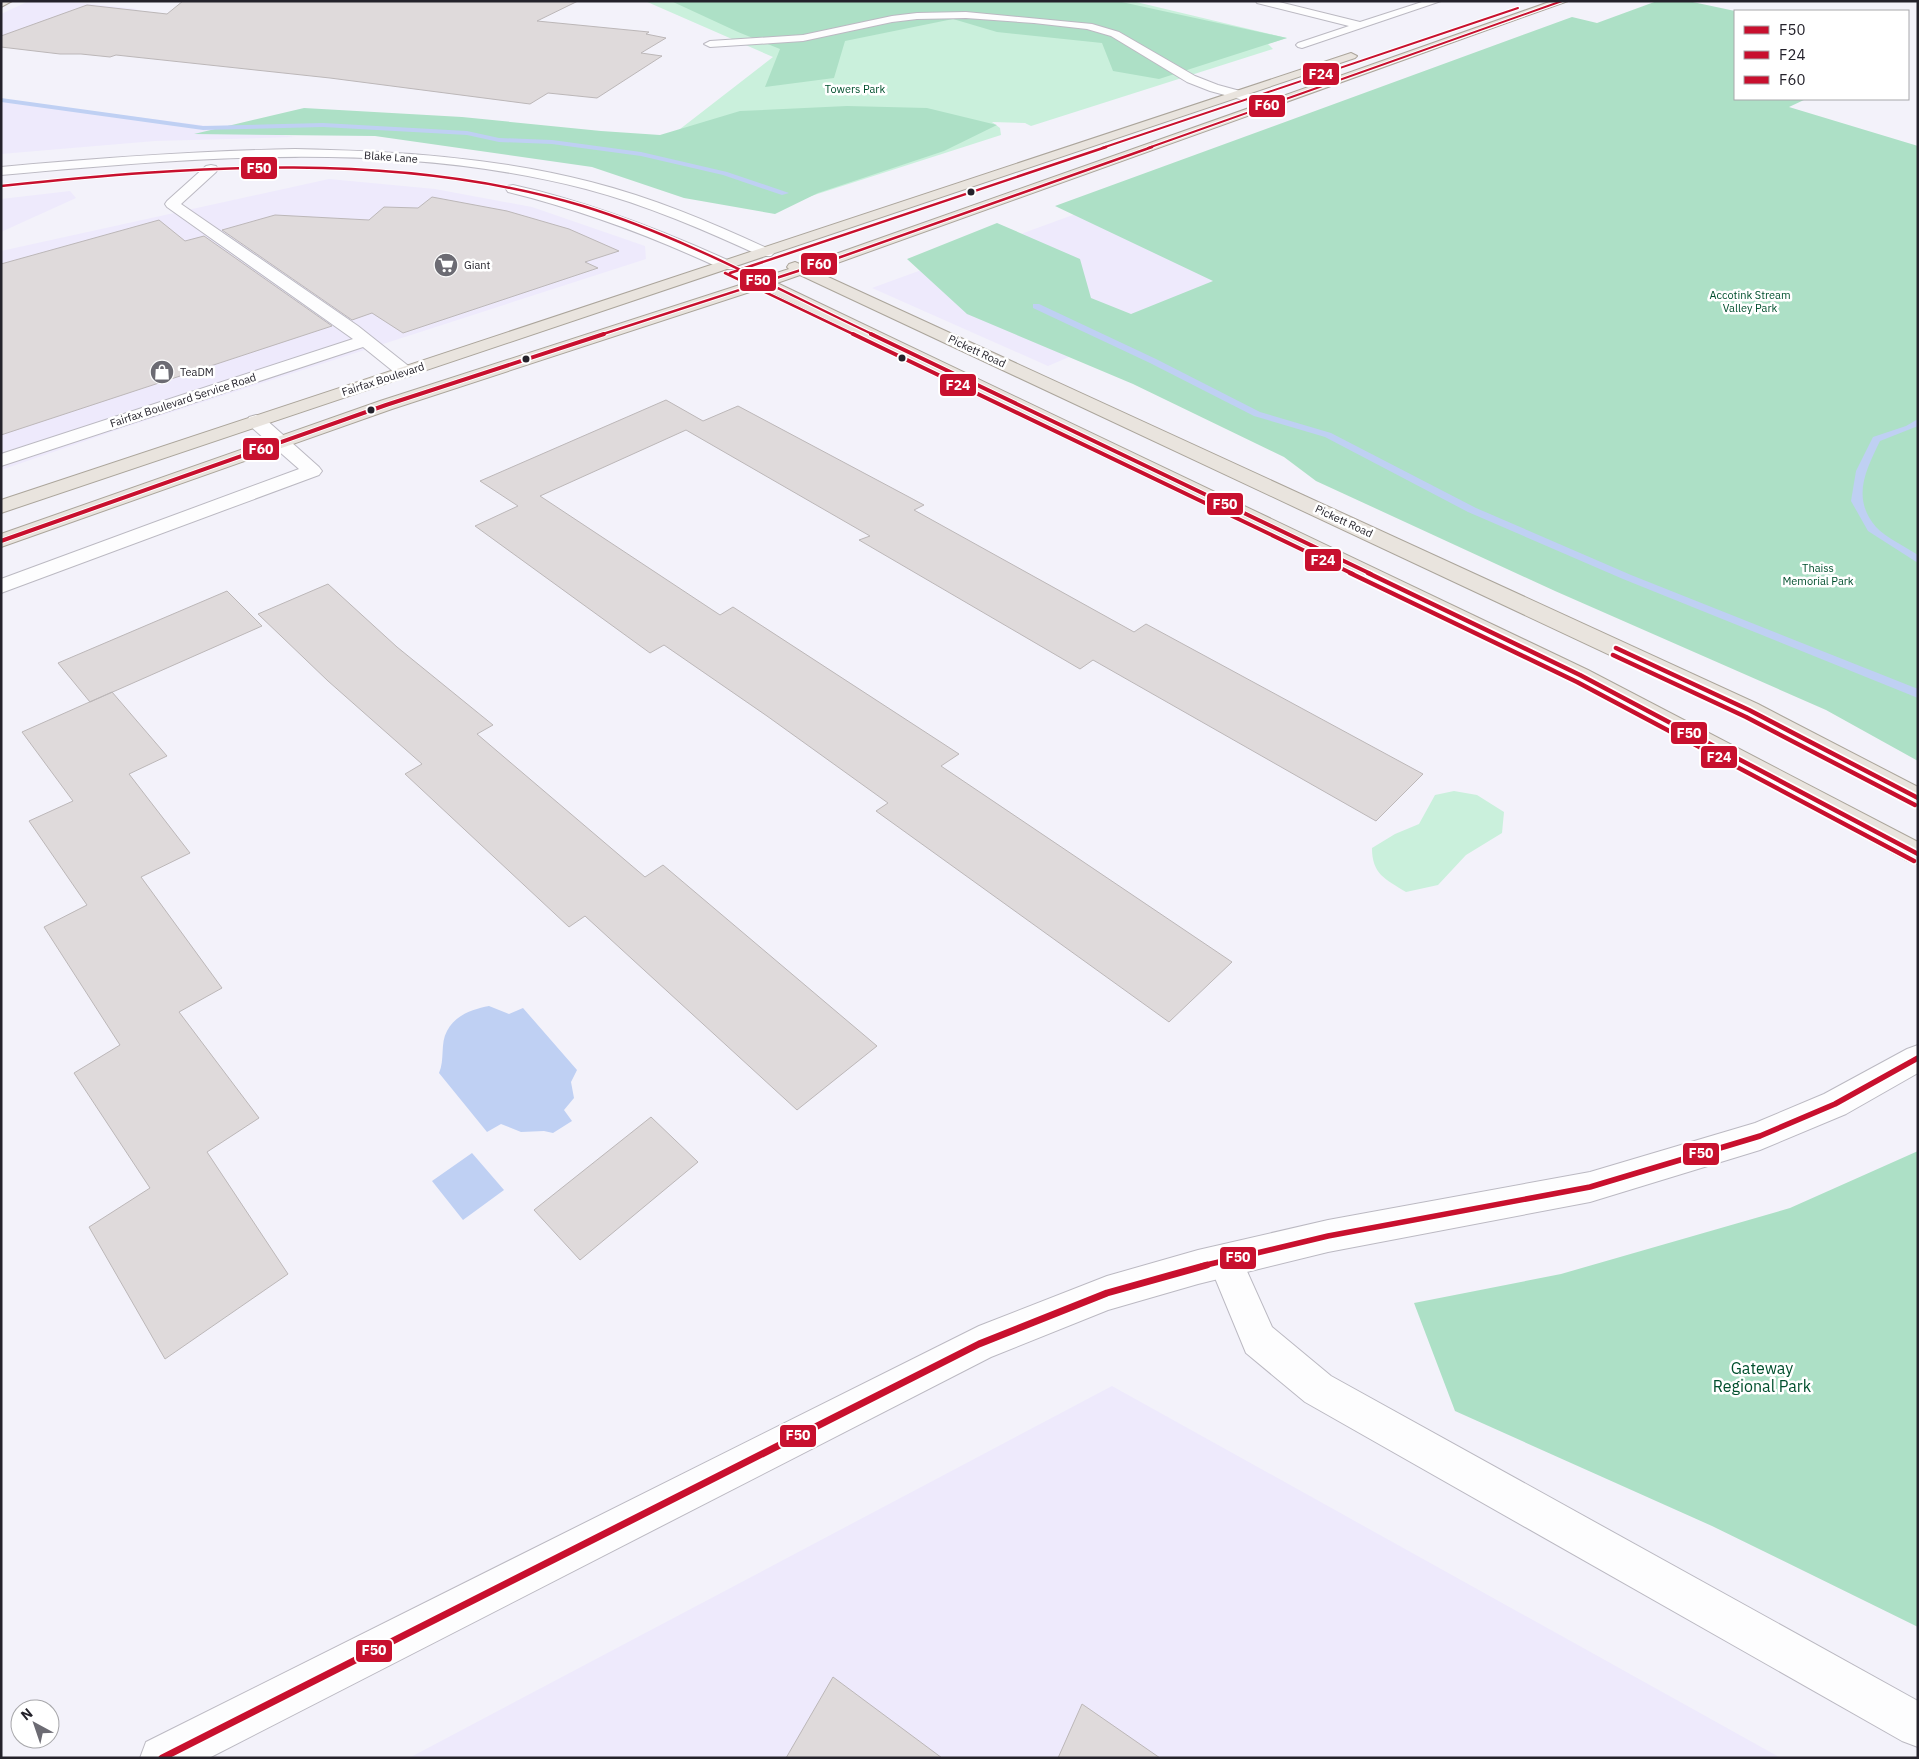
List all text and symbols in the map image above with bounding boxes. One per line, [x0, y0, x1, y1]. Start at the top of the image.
legend [1734, 10, 1909, 100]
text: F50 [1779, 20, 1805, 39]
text: F24 [1779, 45, 1805, 64]
line badge: F24 [1302, 62, 1340, 86]
text: F24 [1309, 65, 1334, 83]
text: F60 [1779, 70, 1805, 89]
park label: Towers Park [825, 82, 885, 96]
line badge: F60 [1248, 94, 1286, 118]
text: F60 [1255, 96, 1280, 114]
street label: Blake Lane [364, 148, 418, 166]
line badge: F50 [240, 156, 278, 180]
text: F50 [247, 159, 272, 177]
unlabelled marker [966, 187, 976, 197]
supermarket icon: Giant [433, 252, 459, 278]
line badge: F60 [800, 252, 838, 276]
text: F60 [807, 255, 832, 273]
place label: Giant [464, 258, 491, 272]
line badge: F50 [739, 268, 777, 292]
text: F50 [746, 271, 771, 289]
park label: Accotink Stream Valley Park [1709, 288, 1791, 315]
street label: Pickett Road [946, 332, 1008, 370]
unlabelled marker [897, 353, 907, 363]
unlabelled marker [521, 354, 531, 364]
shop icon: TeaDM [149, 359, 175, 385]
street label: Fairfax Boulevard [340, 359, 426, 399]
place label: TeaDM [180, 365, 214, 379]
street label: Fairfax Boulevard Service Road [108, 370, 258, 430]
line badge: F24 [939, 373, 977, 397]
text: F24 [946, 376, 971, 394]
unlabelled marker [366, 405, 376, 415]
line badge: F60 [242, 437, 280, 461]
text: F60 [249, 440, 274, 458]
line badge: F50 [1206, 492, 1244, 516]
text: F50 [1213, 495, 1238, 513]
street label: Pickett Road [1313, 502, 1375, 540]
line badge: F24 [1304, 548, 1342, 572]
text: F24 [1311, 551, 1336, 569]
park label: Thaiss Memorial Park [1782, 561, 1854, 588]
line badge: F50 [1670, 721, 1708, 745]
text: F50 [1677, 724, 1702, 742]
line badge: F24 [1700, 745, 1738, 769]
text: F24 [1707, 748, 1732, 766]
line badge: F50 [1682, 1142, 1720, 1166]
text: F50 [1689, 1144, 1714, 1162]
line badge: F50 [1219, 1246, 1257, 1270]
text: F50 [1226, 1248, 1251, 1266]
park label: Gateway Regional Park [1713, 1358, 1812, 1396]
line badge: F50 [779, 1424, 817, 1448]
text: F50 [786, 1426, 811, 1444]
line badge: F50 [355, 1639, 393, 1663]
text: F50 [362, 1641, 387, 1659]
north arrow [10, 1699, 60, 1749]
text: N [17, 1704, 36, 1724]

